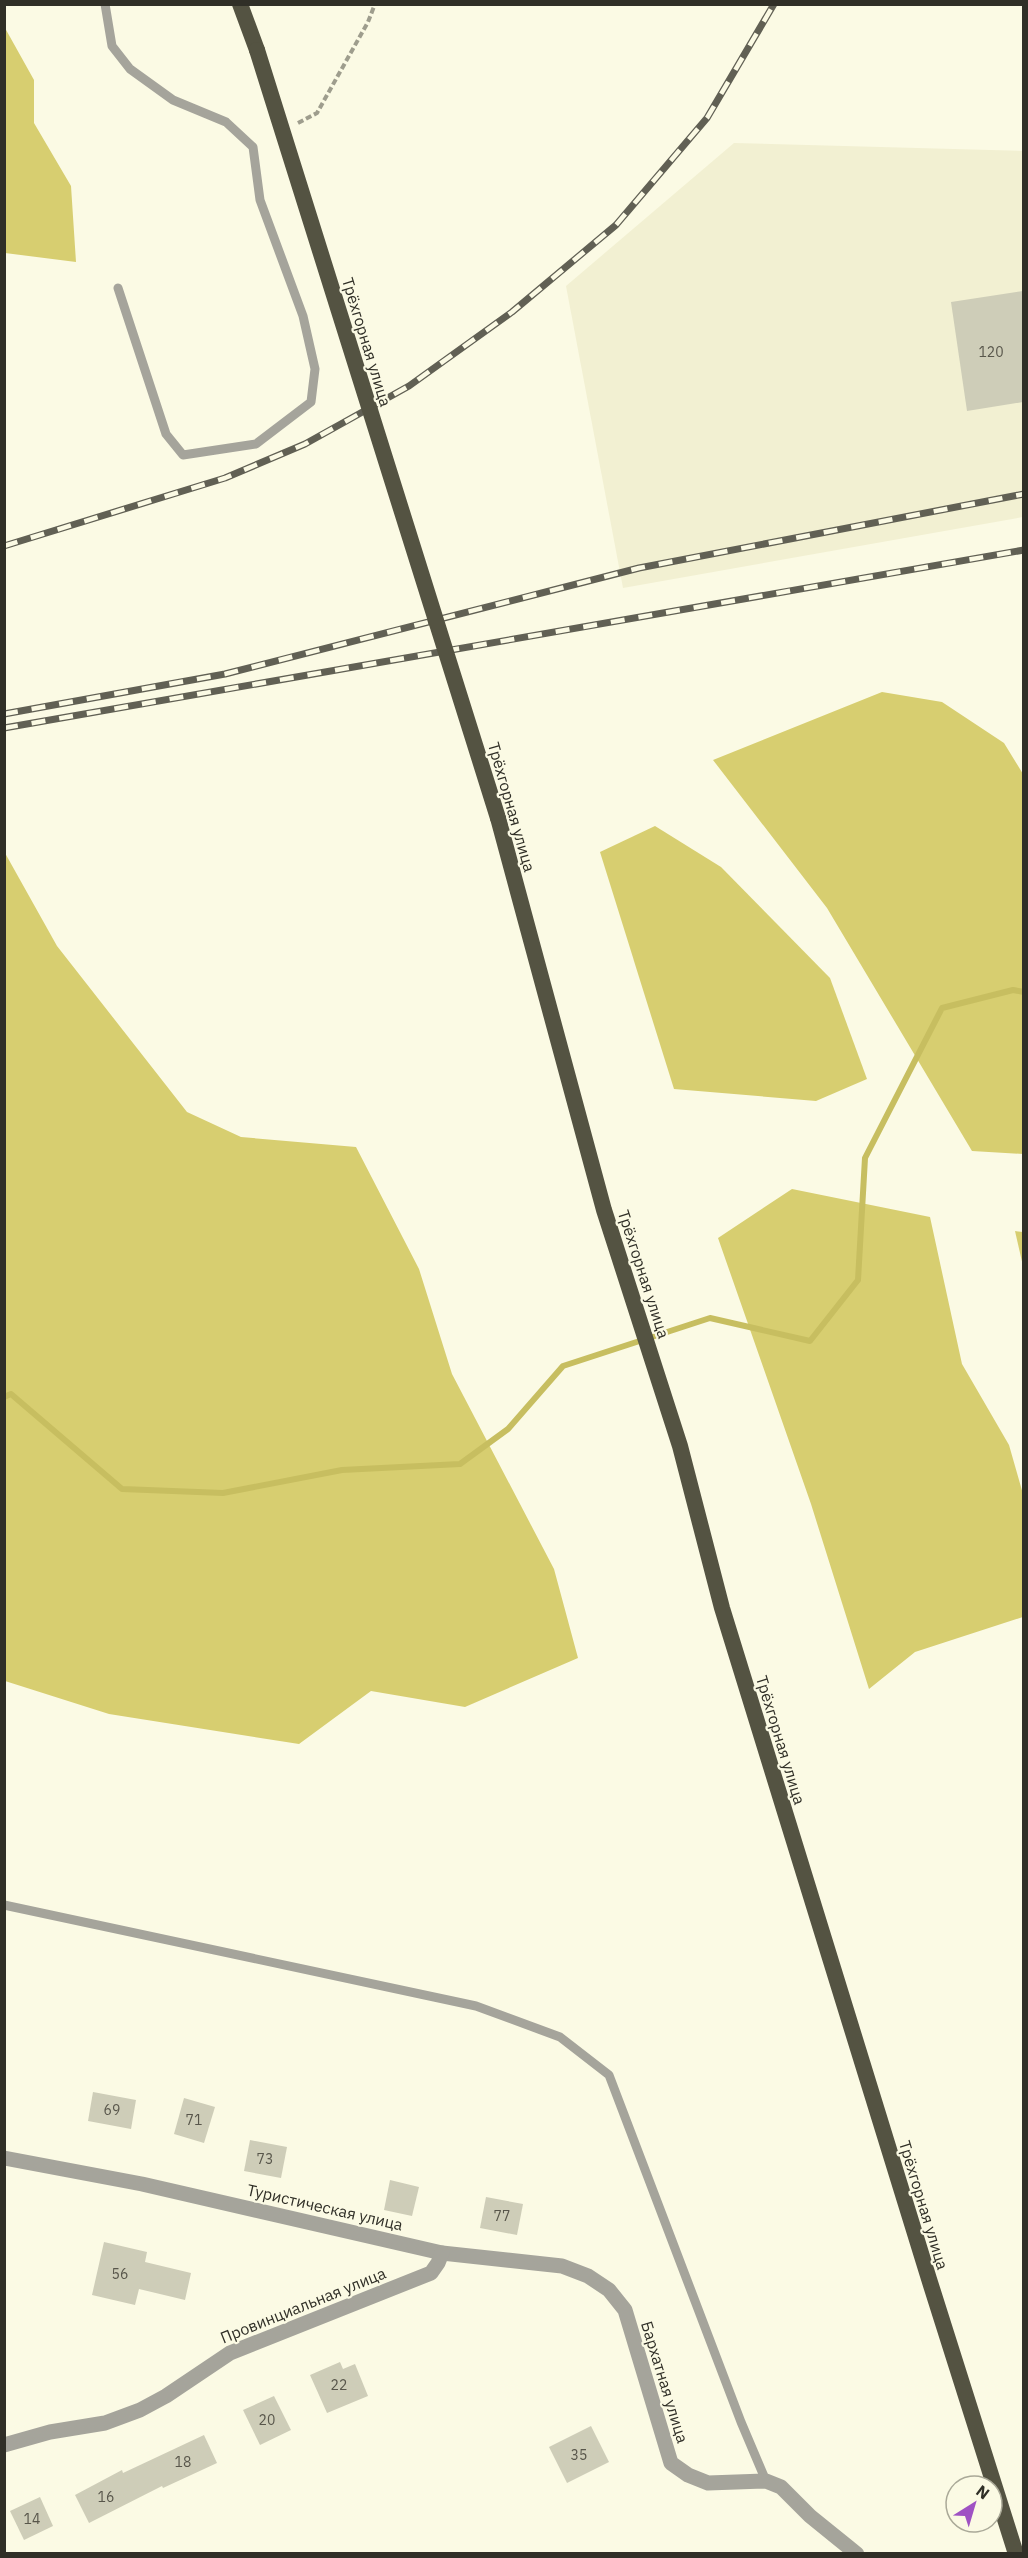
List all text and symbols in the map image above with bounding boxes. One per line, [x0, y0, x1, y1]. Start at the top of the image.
street label: Трёхгорная улица [338, 275, 396, 409]
house number: 120 [978, 343, 1004, 361]
street label: Трёхгорная улица [484, 740, 540, 875]
street label: Трёхгорная улица [614, 1207, 674, 1341]
street label: Трёхгорная улица [752, 1673, 810, 1807]
house number: 69 [104, 2101, 120, 2119]
house number: 71 [186, 2111, 202, 2129]
street label: Трёхгорная улица [895, 2138, 953, 2272]
house number: 73 [257, 2150, 273, 2168]
street label: Туристическая улица [245, 2179, 405, 2235]
house number: 77 [494, 2207, 510, 2225]
street label: Провинциальная улица [217, 2262, 389, 2347]
house number: 56 [112, 2265, 128, 2283]
street label: Бархатная улица [637, 2319, 693, 2446]
house number: 22 [331, 2376, 347, 2394]
house number: 20 [259, 2411, 275, 2429]
house number: 35 [571, 2446, 587, 2464]
house number: 18 [175, 2453, 191, 2471]
north arrow [944, 2474, 1004, 2534]
text: N [972, 2481, 994, 2503]
house number: 16 [98, 2488, 114, 2506]
house number: 14 [24, 2510, 40, 2528]

